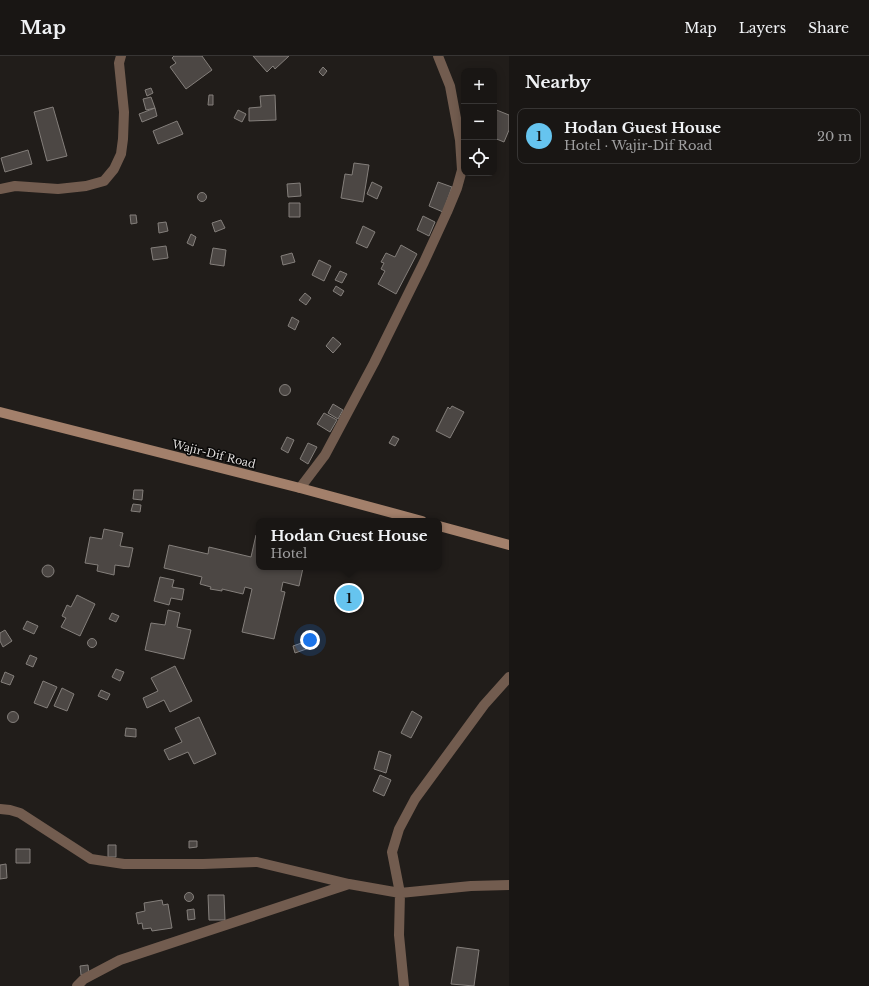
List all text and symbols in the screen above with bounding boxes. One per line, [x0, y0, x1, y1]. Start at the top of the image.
text: Map [20, 16, 66, 39]
text: Map [684, 19, 717, 37]
text: Layers [739, 19, 786, 37]
text: Share [808, 19, 849, 37]
map controls [461, 68, 497, 176]
button: + [461, 68, 497, 104]
text: Nearby [525, 72, 591, 93]
button: − [461, 104, 497, 140]
text: Hodan Guest House [564, 118, 721, 137]
text: 1 [536, 128, 542, 145]
text: 20 m [817, 128, 852, 145]
text: Hotel · Wajir-Dif Road [564, 137, 712, 154]
button: locate [461, 140, 497, 176]
street label: Wajir-Dif Road [170, 437, 258, 471]
popup [256, 518, 442, 570]
text: Hodan Guest House [270, 526, 428, 545]
text: Hotel [270, 545, 307, 562]
pin: 1 [336, 583, 362, 613]
your location [300, 630, 320, 650]

